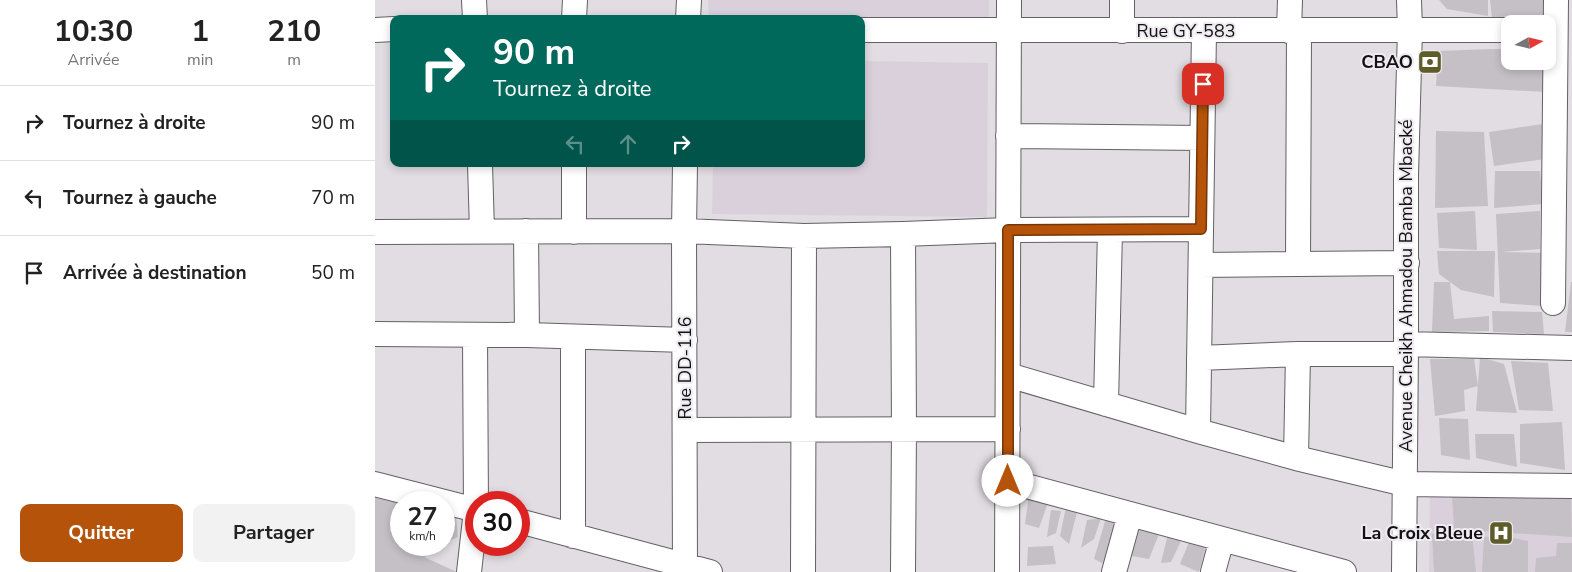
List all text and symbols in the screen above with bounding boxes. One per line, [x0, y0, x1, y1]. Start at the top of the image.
text: 10:30 [54, 11, 133, 52]
text: 1 [191, 11, 209, 52]
text: 210 [267, 11, 321, 52]
north arrow [1501, 15, 1556, 70]
map controls [1501, 15, 1556, 70]
street label: Rue GY-583 [1136, 19, 1236, 43]
text: 90 m [493, 29, 575, 76]
icon: right [410, 35, 475, 100]
text: Arrivée [67, 49, 119, 71]
text: min [187, 49, 213, 71]
text: m [287, 49, 301, 71]
bank icon: CBAO [1417, 49, 1443, 75]
place label: CBAO [1361, 50, 1413, 74]
pin [1182, 63, 1224, 105]
icon: arrive [1189, 70, 1217, 98]
text: Tournez à droite [493, 74, 652, 104]
icon: right [20, 109, 48, 137]
text: Tournez à droite [63, 110, 206, 136]
text: 90 m [311, 110, 355, 136]
street label: Avenue Cheikh Ahmadou Bamba Mbacké [1394, 119, 1418, 453]
icon: left [561, 130, 589, 158]
icon: ahead [614, 130, 642, 158]
icon: right [667, 130, 695, 158]
icon: left [20, 184, 48, 212]
text: Tournez à gauche [63, 185, 217, 211]
text: 70 m [311, 185, 355, 211]
icon: arrive [20, 259, 48, 287]
text: Arrivée à destination [63, 260, 247, 286]
text: 50 m [311, 260, 355, 286]
street label: Rue DD-116 [673, 316, 697, 420]
position arrow [981, 454, 1033, 506]
speed limit sign: 30 [465, 491, 530, 556]
text: 27 [407, 500, 438, 534]
button: Quitter [20, 504, 183, 562]
button: Partager [193, 504, 355, 562]
hospital icon: La Croix Bleue [1488, 520, 1514, 546]
place label: La Croix Bleue [1361, 521, 1483, 545]
text: km/h [409, 528, 436, 544]

